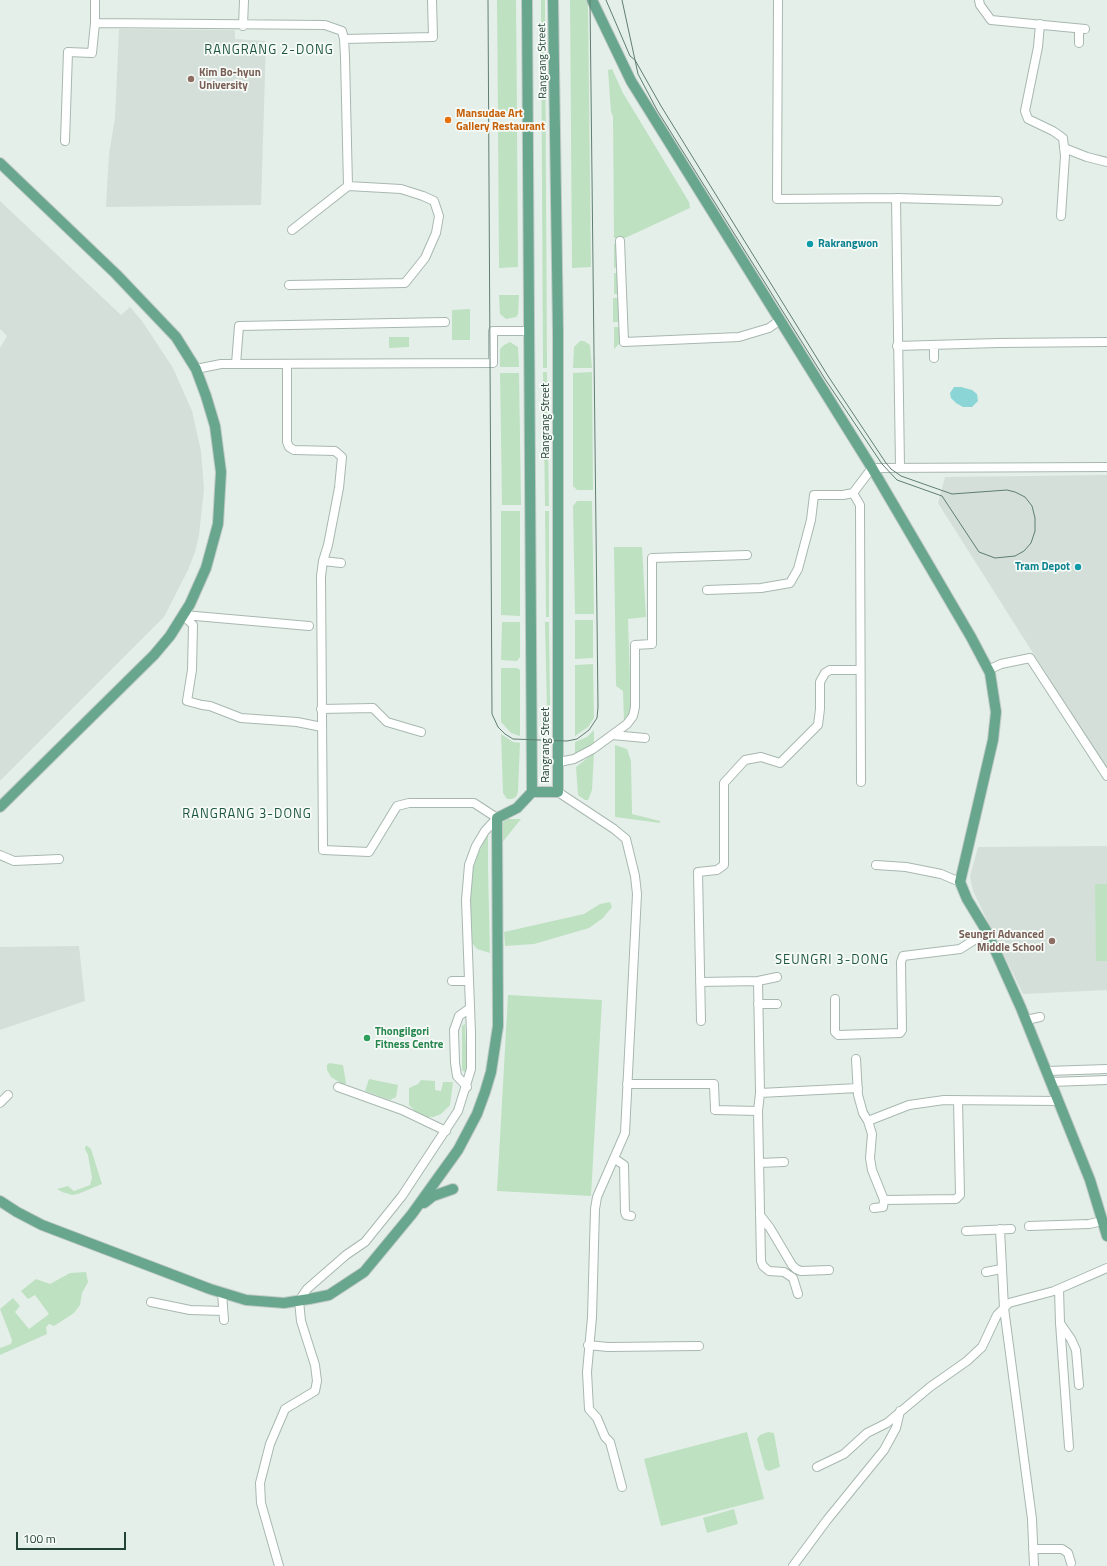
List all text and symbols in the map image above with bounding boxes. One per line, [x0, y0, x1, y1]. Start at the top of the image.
street label: Rangrang Street [536, 23, 550, 99]
district label: RANGRANG 2-DONG [204, 43, 334, 59]
place label: Kim Bo-hyun University [199, 66, 261, 92]
marker: Kim Bo-hyun University [186, 74, 196, 84]
place label: Mansudae Art Gallery Restaurant [456, 107, 545, 133]
marker: Mansudae Art Gallery Restaurant [443, 115, 453, 125]
place label: Rakrangwon [818, 237, 878, 251]
marker: Rakrangwon [805, 239, 815, 249]
street label: Rangrang Street [539, 383, 553, 459]
place label: Tram Depot [1015, 560, 1070, 574]
marker: Tram Depot [1073, 562, 1083, 572]
street label: Rangrang Street [539, 707, 553, 783]
district label: RANGRANG 3-DONG [182, 807, 312, 823]
place label: Seungri Advanced Middle School [959, 928, 1044, 954]
marker: Seungri Advanced Middle School [1047, 936, 1057, 946]
district label: SEUNGRI 3-DONG [775, 953, 889, 969]
place label: Thongilgori Fitness Centre [375, 1025, 443, 1051]
marker: Thongilgori Fitness Centre [362, 1033, 372, 1043]
scale bar [18, 1524, 128, 1550]
text: 100 m [23, 1529, 56, 1548]

